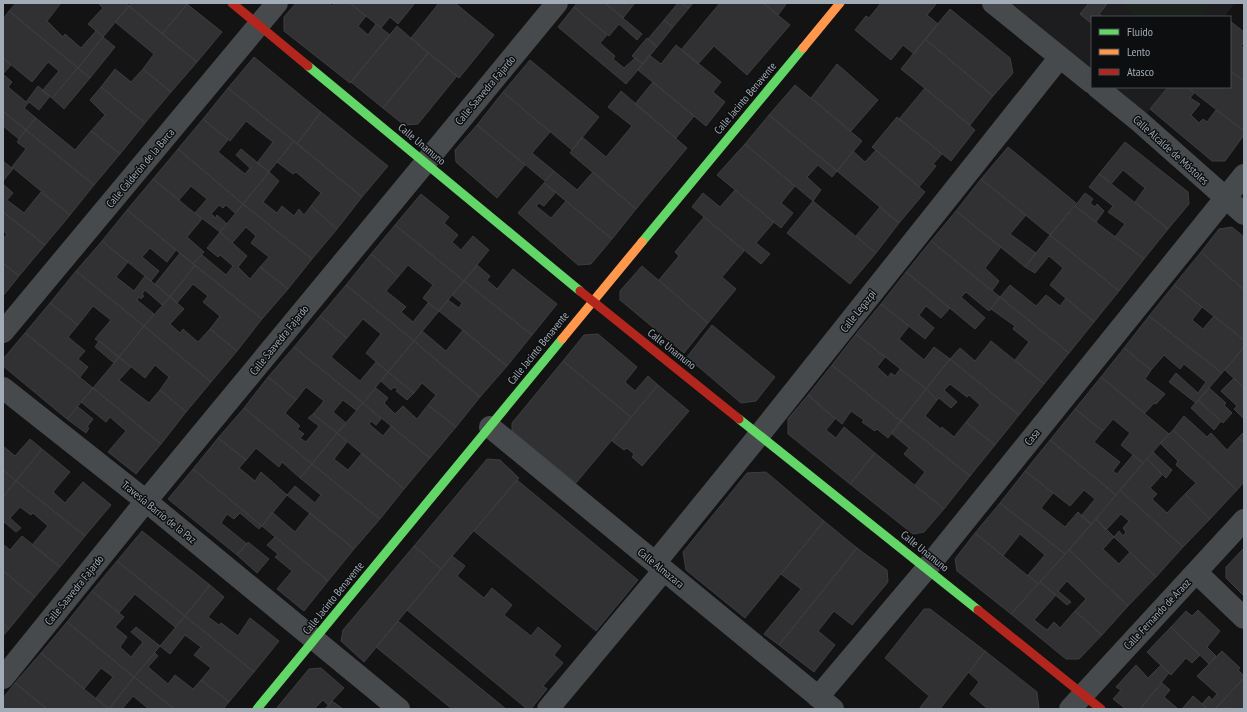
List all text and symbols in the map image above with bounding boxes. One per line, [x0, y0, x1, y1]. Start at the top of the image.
legend [1091, 16, 1231, 88]
text: Fluido [1127, 24, 1153, 39]
text: Lento [1127, 44, 1150, 59]
street label: Calle Saavedra Fajardo [452, 52, 518, 128]
street label: Calle Jacinto Benavente [711, 59, 779, 137]
text: Atasco [1127, 64, 1154, 79]
street label: Calle Alcalde de Móstoles [1130, 112, 1212, 188]
street label: Calle Unamuno [395, 120, 449, 168]
street label: Calle Calderón de la Barca [103, 125, 177, 211]
street label: Calle Legazpi [837, 287, 879, 335]
street label: Calle Saavedra Fajardo [246, 302, 312, 378]
street label: Calle Jacinto Benavente [504, 308, 572, 387]
street label: Calle Unamuno [645, 326, 699, 372]
street label: Casa [1021, 426, 1043, 448]
street label: Travesía Barrio de la Paz [119, 478, 199, 546]
street label: Calle Unamuno [898, 527, 952, 575]
street label: Calle Almazara [635, 545, 687, 591]
street label: Calle Saavedra Fajardo [41, 552, 107, 628]
street label: Calle Jacinto Benavente [299, 558, 367, 637]
street label: Calle Fernando de Araoz [1121, 576, 1193, 652]

